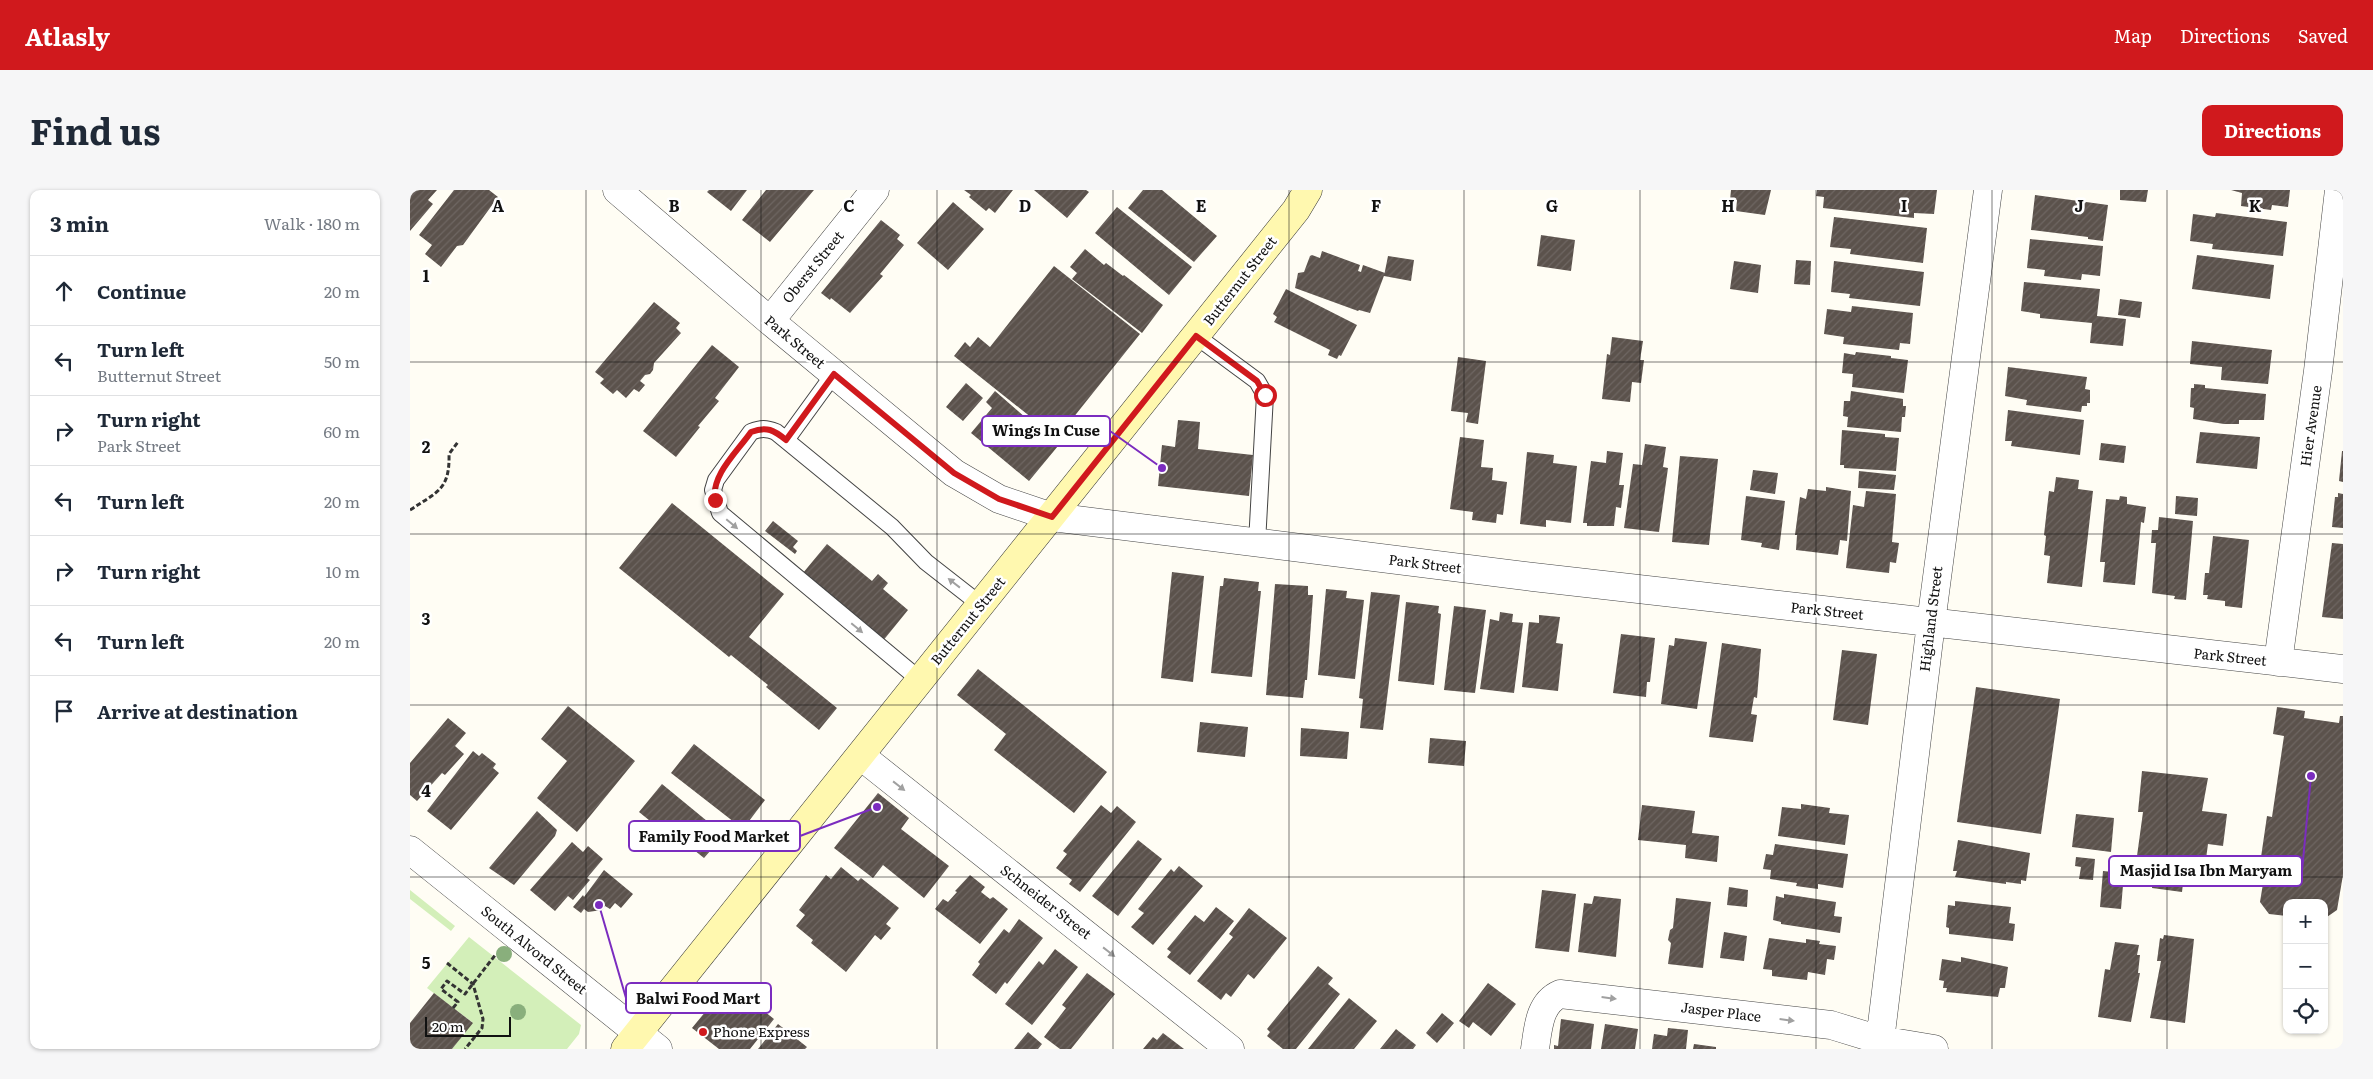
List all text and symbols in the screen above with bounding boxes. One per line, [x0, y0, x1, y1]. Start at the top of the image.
text: Atlasly [25, 18, 110, 53]
text: Map [2114, 22, 2152, 49]
text: Directions [2180, 22, 2270, 49]
text: Saved [2298, 22, 2348, 49]
text: Find us [30, 104, 160, 156]
button: Directions [2202, 105, 2343, 156]
text: A [492, 193, 504, 217]
text: B [668, 193, 680, 217]
text: C [843, 193, 855, 217]
text: D [1019, 193, 1031, 217]
text: E [1196, 193, 1207, 217]
text: F [1371, 193, 1381, 217]
text: G [1546, 193, 1558, 217]
text: H [1721, 193, 1735, 217]
text: I [1901, 193, 1907, 217]
text: J [2074, 193, 2084, 217]
text: K [2249, 193, 2262, 217]
text: 3 min [50, 207, 109, 238]
text: Walk · 180 m [264, 211, 360, 235]
street label: Oberst Street [777, 226, 848, 307]
street label: Butternut Street [1198, 231, 1281, 329]
text: 1 [423, 263, 430, 287]
icon: ahead [50, 277, 78, 305]
text: Continue [97, 277, 186, 305]
text: 20 m [324, 279, 360, 303]
street label: Park Street [761, 310, 831, 373]
text: Turn left [97, 335, 184, 363]
icon: left [50, 347, 78, 375]
text: 50 m [324, 349, 360, 373]
text: Butternut Street [97, 363, 221, 387]
route start [1254, 384, 1277, 407]
street label: Hier Avenue [2294, 384, 2326, 468]
text: Turn right [97, 405, 201, 433]
callout: Wings In Cuse [982, 416, 1110, 446]
icon: right [50, 417, 78, 445]
text: Wings In Cuse [992, 418, 1101, 441]
text: 60 m [323, 419, 360, 443]
text: Park Street [97, 433, 181, 457]
text: 2 [422, 434, 431, 458]
icon: left [50, 487, 78, 515]
text: Turn left [97, 487, 184, 515]
text: 20 m [324, 489, 360, 513]
route end [704, 489, 727, 512]
one-way arrow [726, 518, 739, 529]
street label: Park Street [1387, 549, 1463, 577]
icon: right [50, 557, 78, 585]
text: Turn right [97, 557, 201, 585]
text: 10 m [326, 559, 360, 583]
street label: Highland Street [1914, 565, 1946, 673]
street label: Butternut Street [925, 572, 1009, 669]
one-way arrow [948, 578, 961, 589]
street label: Park Street [1789, 596, 1865, 624]
text: 3 [422, 606, 431, 630]
one-way arrow [850, 622, 863, 633]
icon: left [50, 627, 78, 655]
text: Turn left [97, 627, 184, 655]
text: 20 m [324, 629, 360, 653]
street label: Park Street [2192, 642, 2268, 670]
icon: arrive [50, 697, 78, 725]
text: Arrive at destination [97, 697, 298, 725]
text: 4 [421, 778, 431, 802]
one-way arrow [892, 780, 905, 791]
callout: Family Food Market [629, 821, 800, 851]
text: Family Food Market [638, 824, 790, 847]
callout: Masjid Isa Ibn Maryam [2109, 856, 2302, 886]
text: Masjid Isa Ibn Maryam [2120, 858, 2292, 881]
street label: Schneider Street [997, 859, 1097, 943]
map controls [2283, 899, 2328, 1034]
button: + [2283, 899, 2328, 944]
street label: South Alvord Street [477, 900, 592, 998]
button: − [2283, 944, 2328, 989]
one-way arrow [1102, 947, 1115, 958]
text: 5 [422, 950, 431, 974]
callout: Balwi Food Mart [626, 983, 771, 1013]
text: Balwi Food Mart [636, 986, 761, 1009]
button: locate [2283, 989, 2328, 1034]
one-way arrow [1601, 994, 1617, 1002]
street label: Jasper Place [1680, 996, 1762, 1026]
scale bar [425, 1014, 511, 1037]
text: 20 m [432, 1016, 464, 1036]
one-way arrow [1780, 1016, 1796, 1024]
place label: Phone Express [713, 1021, 809, 1041]
marker: Phone Express [697, 1026, 709, 1038]

